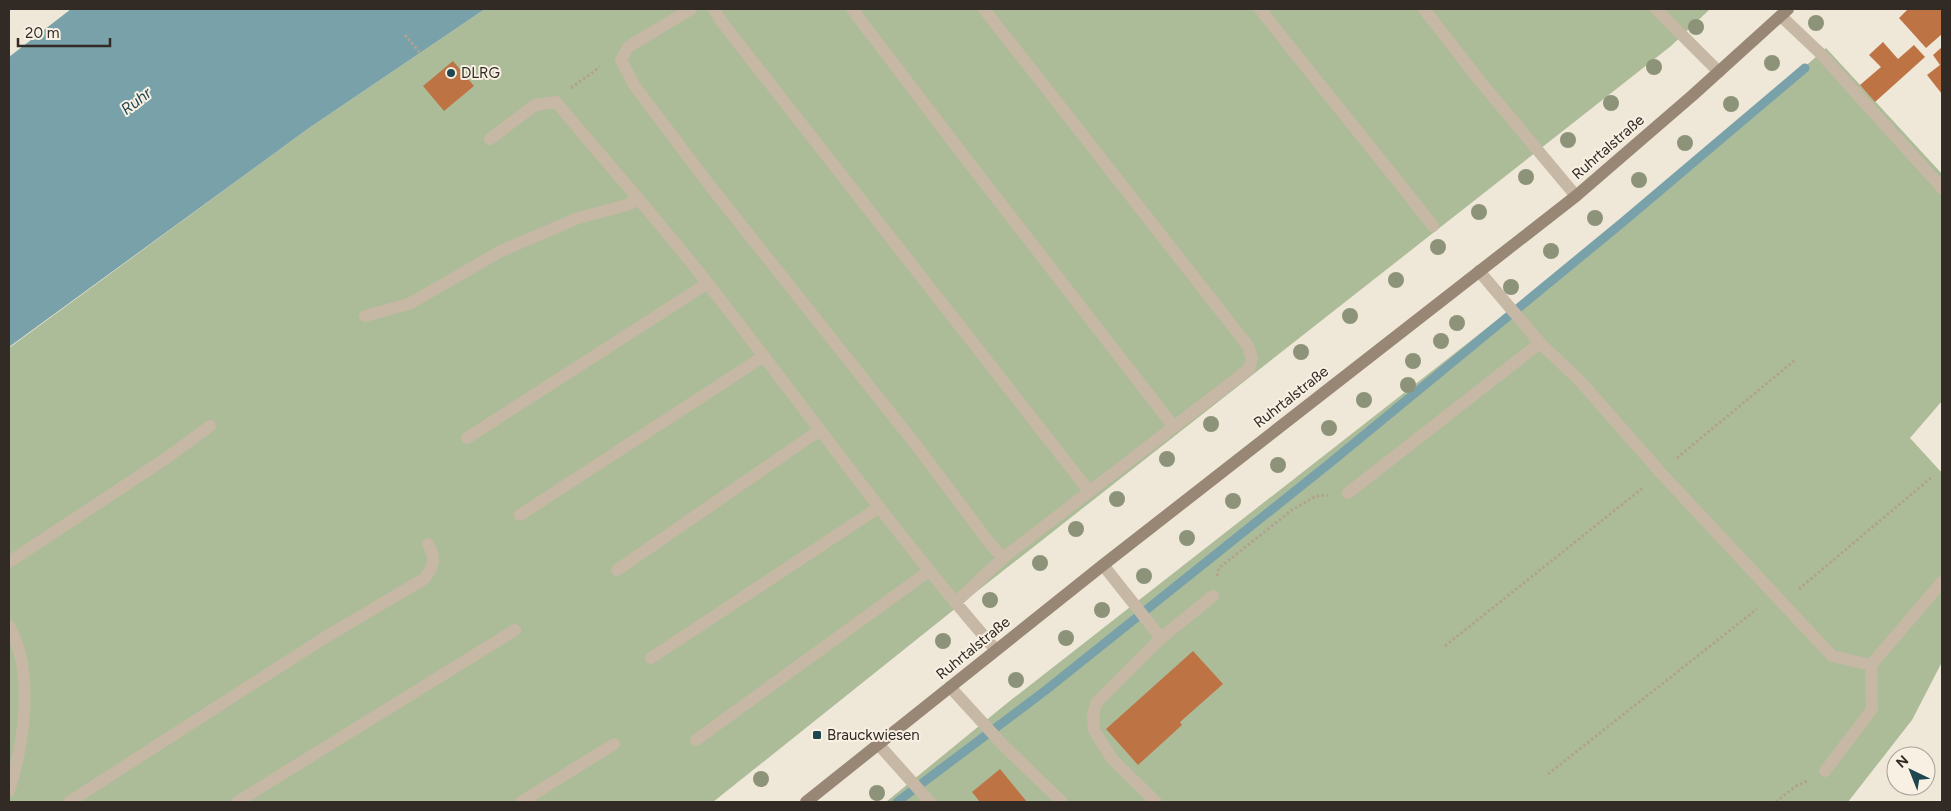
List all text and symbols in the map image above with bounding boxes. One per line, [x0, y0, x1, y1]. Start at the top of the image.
scale bar [18, 15, 110, 47]
text: 20 m [25, 24, 59, 42]
place label: DLRG [461, 64, 500, 82]
marker: DLRG [445, 67, 457, 79]
water label: Ruhr [117, 83, 155, 119]
street label: Ruhrtalstraße [1568, 111, 1648, 183]
street label: Ruhrtalstraße [1250, 362, 1332, 432]
street label: Ruhrtalstraße [932, 613, 1014, 683]
place label: Brauckwiesen [827, 726, 920, 744]
marker: Brauckwiesen [811, 729, 823, 741]
north arrow [1886, 746, 1936, 796]
text: N [1893, 752, 1912, 772]

